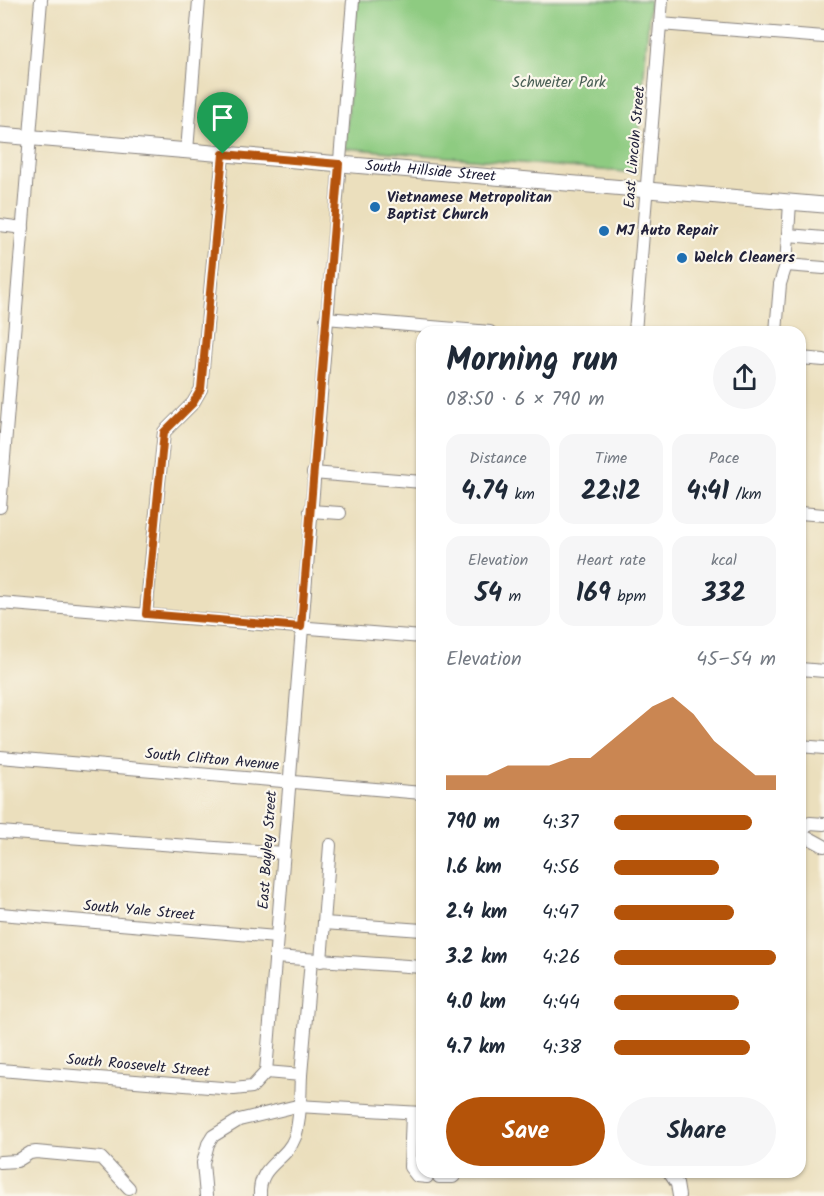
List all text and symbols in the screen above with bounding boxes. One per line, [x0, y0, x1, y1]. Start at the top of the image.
park label: Schweiter Park [512, 71, 607, 95]
street label: East Lincoln Street [618, 85, 652, 209]
pin [197, 92, 248, 154]
icon: arrive [206, 101, 239, 134]
street label: South Hillside Street [364, 154, 497, 189]
place label: Vietnamese Metropolitan Baptist Church [387, 186, 552, 227]
marker: Vietnamese Metropolitan Baptist Church [368, 200, 382, 214]
place label: MJ Auto Repair [616, 219, 718, 243]
marker: MJ Auto Repair [597, 224, 611, 238]
place label: Welch Cleaners [694, 246, 795, 270]
marker: Welch Cleaners [675, 251, 689, 265]
text: Morning run [446, 335, 618, 388]
button: share [713, 346, 776, 409]
text: 08:50 · 6 × 790 m [446, 384, 604, 416]
text: Distance [469, 446, 527, 471]
text: Time [595, 446, 627, 471]
text: Pace [709, 446, 739, 471]
text: 4.74 [461, 471, 508, 513]
text: 22:12 [581, 471, 641, 513]
text: 4:41 [687, 471, 729, 513]
text: km [508, 482, 535, 507]
text: /km [729, 482, 761, 507]
text: Elevation [468, 548, 528, 573]
text: Heart rate [576, 548, 646, 573]
text: kcal [711, 548, 737, 573]
text: 54 [475, 573, 502, 615]
text: 169 [576, 573, 611, 615]
text: 332 [702, 573, 746, 615]
text: m [502, 584, 521, 609]
text: bpm [611, 584, 646, 609]
text: Elevation [446, 644, 522, 676]
text: 45–54 m [696, 644, 776, 676]
street label: South Clifton Avenue [144, 742, 280, 778]
street label: East Bayley Street [252, 790, 284, 910]
text: 790 m [446, 807, 500, 839]
text: 4:37 [542, 807, 579, 839]
text: 1.6 km [446, 852, 502, 884]
text: 4:56 [542, 852, 580, 884]
street label: South Yale Street [82, 894, 196, 928]
text: 2.4 km [446, 897, 507, 929]
text: 4:47 [542, 897, 578, 929]
text: 3.2 km [446, 942, 507, 974]
text: 4:26 [542, 942, 581, 974]
text: 4.0 km [446, 987, 506, 1019]
text: 4:44 [542, 987, 580, 1019]
text: 4.7 km [446, 1032, 505, 1064]
text: 4:38 [542, 1032, 581, 1064]
street label: South Roosevelt Street [65, 1048, 211, 1084]
button: Save [446, 1097, 605, 1166]
button: Share [617, 1097, 776, 1166]

